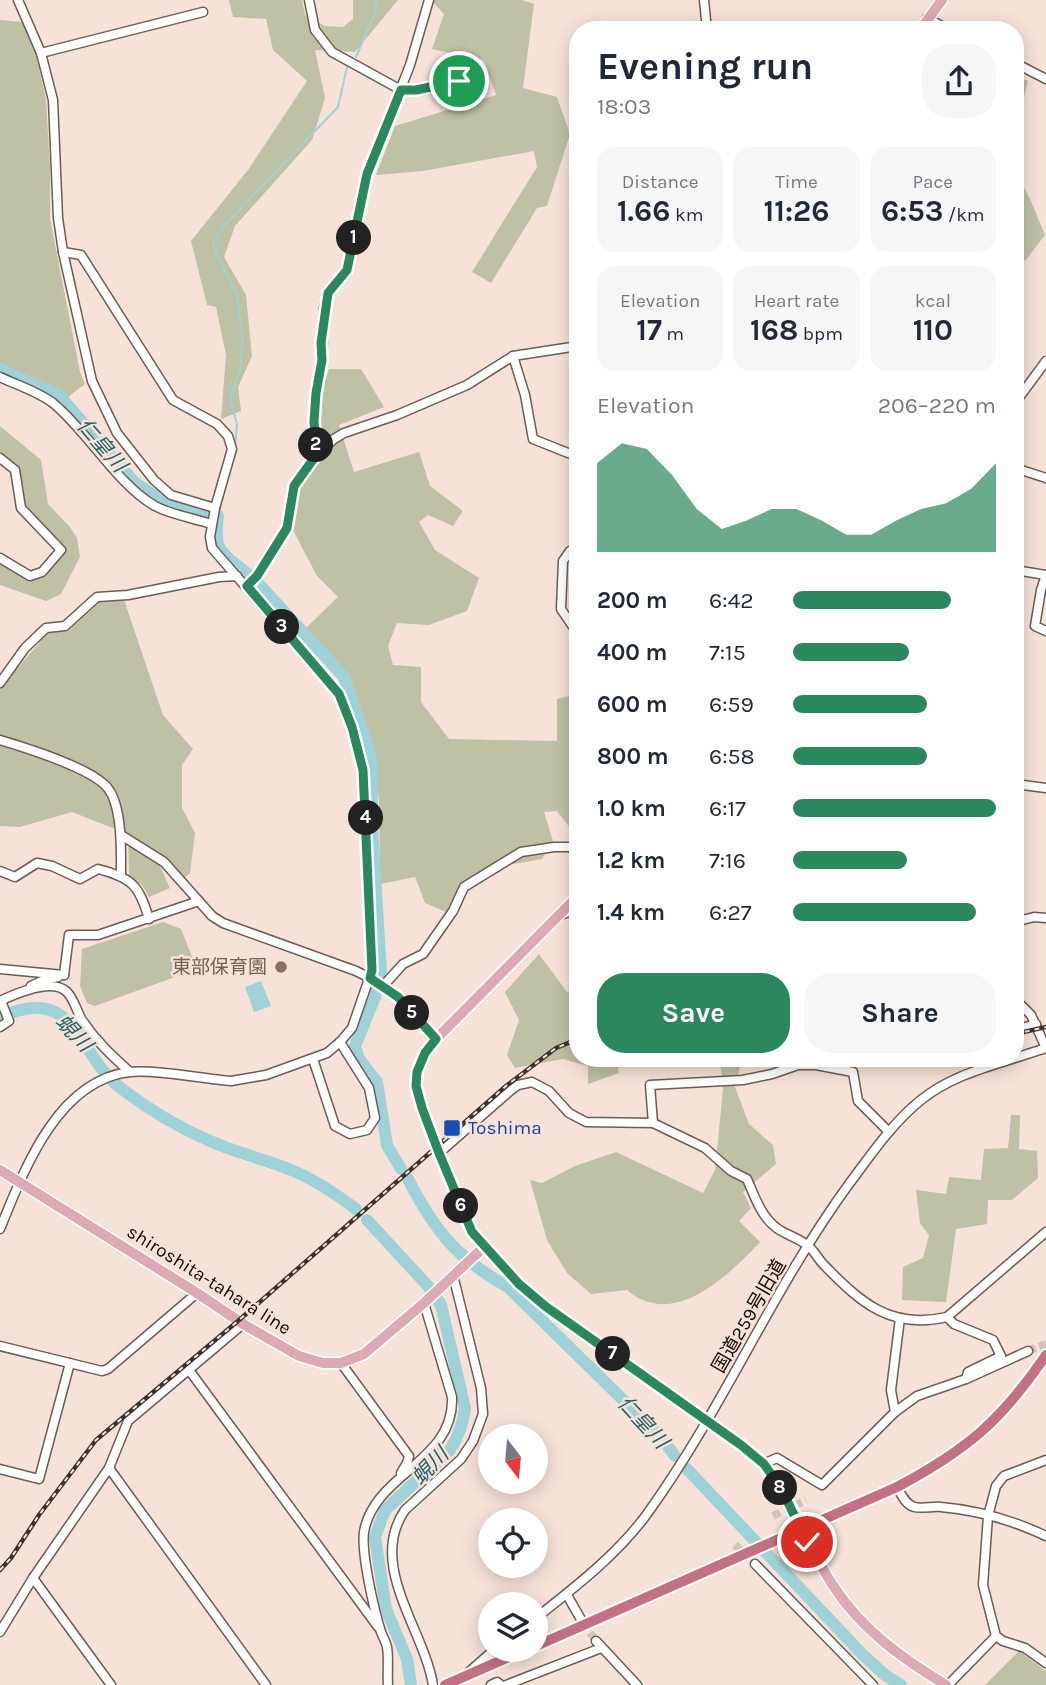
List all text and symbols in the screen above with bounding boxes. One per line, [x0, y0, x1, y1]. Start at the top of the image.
text: Evening run [597, 44, 813, 89]
button: share [922, 44, 996, 118]
pin [429, 51, 489, 111]
icon: arrive [440, 62, 478, 100]
text: 18:03 [597, 93, 651, 120]
text: Distance [622, 171, 699, 193]
text: Time [775, 171, 818, 193]
text: Pace [913, 171, 953, 193]
text: 1.66 [617, 193, 670, 229]
text: 11:26 [764, 193, 829, 229]
text: 6:53 [881, 193, 943, 229]
text: km [670, 204, 703, 226]
text: /km [943, 204, 985, 226]
pin: 1 [336, 220, 372, 256]
text: 1 [350, 226, 357, 248]
text: Elevation [620, 290, 700, 312]
text: Heart rate [754, 290, 839, 312]
text: kcal [915, 290, 951, 312]
text: 17 [636, 312, 662, 348]
text: 168 [750, 312, 798, 348]
text: 110 [913, 312, 953, 348]
text: m [662, 323, 684, 345]
text: bpm [798, 323, 843, 345]
text: Elevation [597, 392, 694, 419]
text: 206–220 m [878, 392, 996, 419]
water label: 仁皇川 [72, 413, 133, 478]
pin: 2 [298, 428, 334, 462]
text: 2 [310, 433, 321, 455]
text: 200 m [597, 587, 668, 614]
text: 6:42 [709, 587, 754, 614]
pin: 3 [264, 610, 300, 644]
text: 3 [276, 615, 287, 637]
text: 400 m [597, 639, 667, 666]
text: 7:15 [709, 639, 746, 666]
text: 600 m [597, 691, 668, 718]
text: 6:59 [709, 691, 754, 718]
text: 800 m [597, 743, 669, 770]
text: 6:58 [709, 743, 755, 770]
text: 1.0 km [597, 795, 666, 822]
text: 6:17 [709, 795, 746, 822]
pin: 4 [348, 800, 384, 836]
text: 4 [360, 806, 371, 828]
text: 1.2 km [597, 847, 665, 874]
text: 7:16 [709, 847, 746, 874]
text: 1.4 km [597, 899, 665, 926]
text: 6:27 [709, 899, 752, 926]
place label: 東部保育園 [172, 956, 267, 978]
marker: 東部保育園 [273, 959, 289, 975]
button: Save [597, 973, 790, 1053]
button: Share [804, 973, 996, 1053]
pin: 5 [394, 996, 430, 1030]
text: 5 [406, 1001, 417, 1023]
water label: 蜆川 [51, 1009, 98, 1058]
place label: Toshima [468, 1117, 542, 1139]
marker: Toshima [442, 1118, 462, 1138]
pin: 6 [444, 1188, 478, 1224]
text: 6 [455, 1194, 466, 1216]
street label: shiroshita-tahara line [123, 1221, 295, 1339]
street label: 国道259号旧道 [708, 1255, 790, 1377]
pin: 7 [596, 1336, 630, 1372]
text: 7 [608, 1342, 617, 1364]
water label: 仁皇川 [613, 1391, 675, 1455]
north arrow [478, 1424, 548, 1494]
map controls [478, 1424, 548, 1662]
water label: 蜆川 [407, 1441, 455, 1489]
pin: 8 [762, 1470, 798, 1506]
text: 8 [773, 1476, 786, 1498]
button: locate [478, 1508, 548, 1578]
pin [777, 1512, 837, 1572]
icon: check [788, 1523, 826, 1561]
button: layers [478, 1592, 548, 1662]

